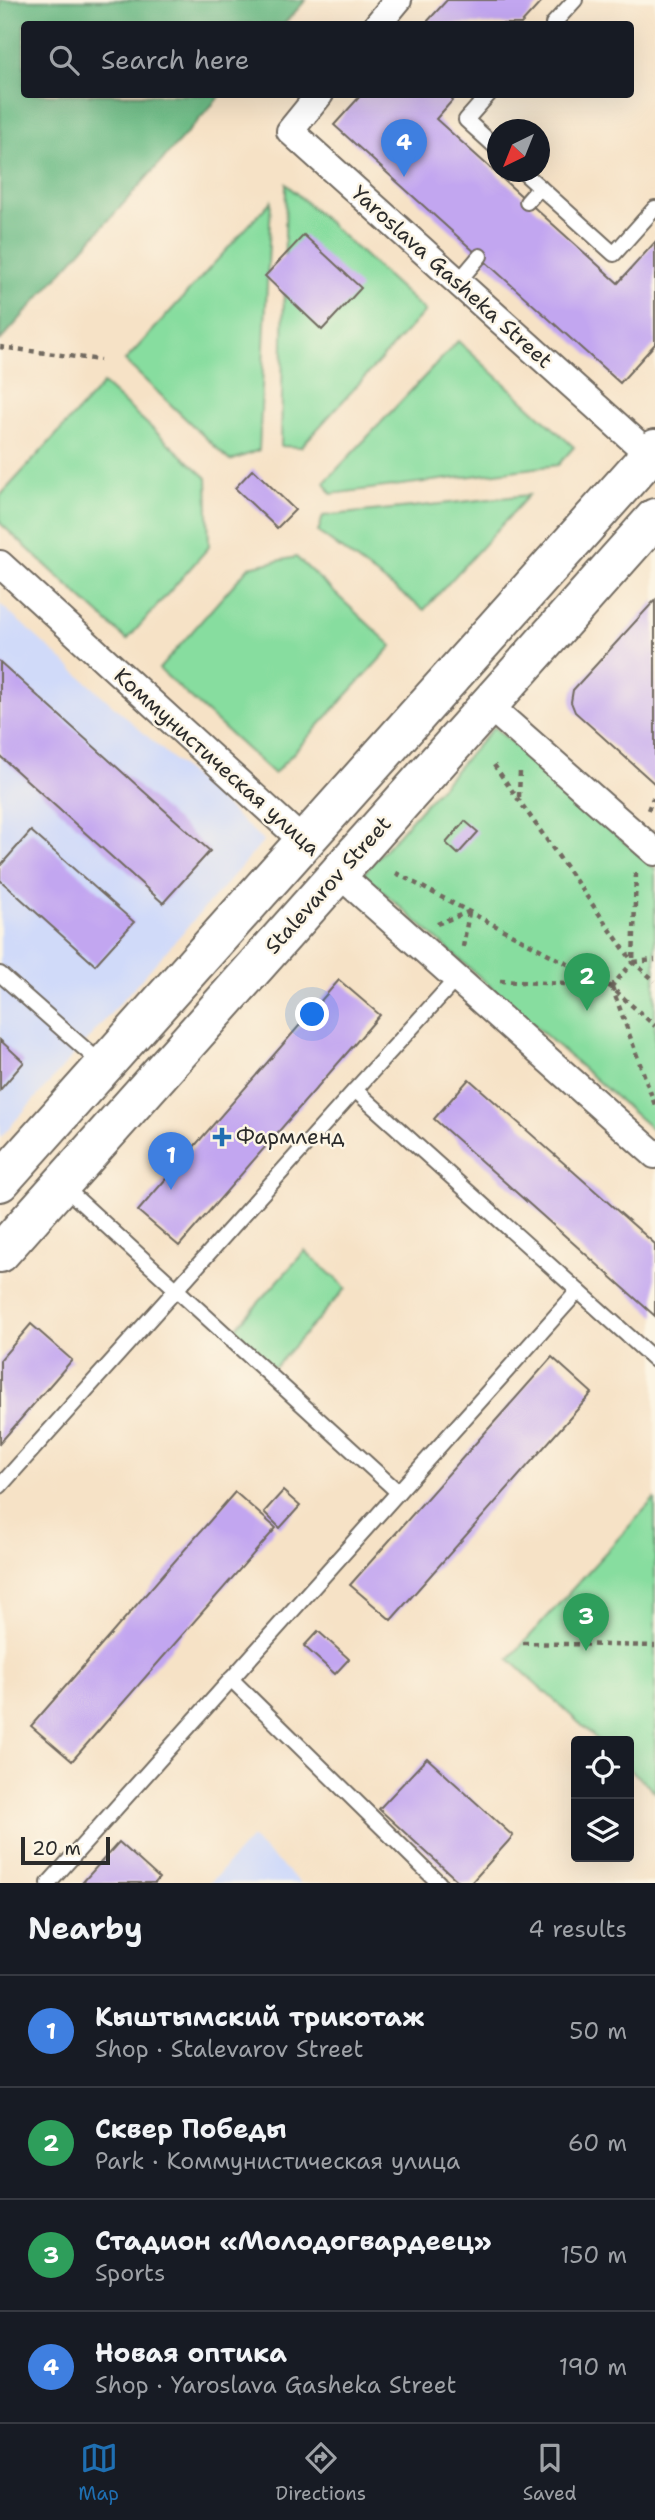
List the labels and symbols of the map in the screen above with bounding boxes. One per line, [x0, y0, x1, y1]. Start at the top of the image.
pin: 4 [381, 119, 427, 177]
north arrow [487, 119, 550, 182]
street label: Yaroslava Gasheka Street [346, 179, 558, 375]
street label: Коммунистическая улица [108, 662, 326, 862]
street label: Stalevarov Street [259, 810, 397, 960]
pin: 2 [564, 953, 610, 1011]
your location [295, 997, 329, 1031]
place label: Фармленд [236, 1123, 345, 1151]
marker: Фармленд [214, 1129, 230, 1145]
pin: 1 [148, 1132, 194, 1190]
pin: 3 [563, 1593, 609, 1651]
scale bar [21, 1834, 110, 1866]

